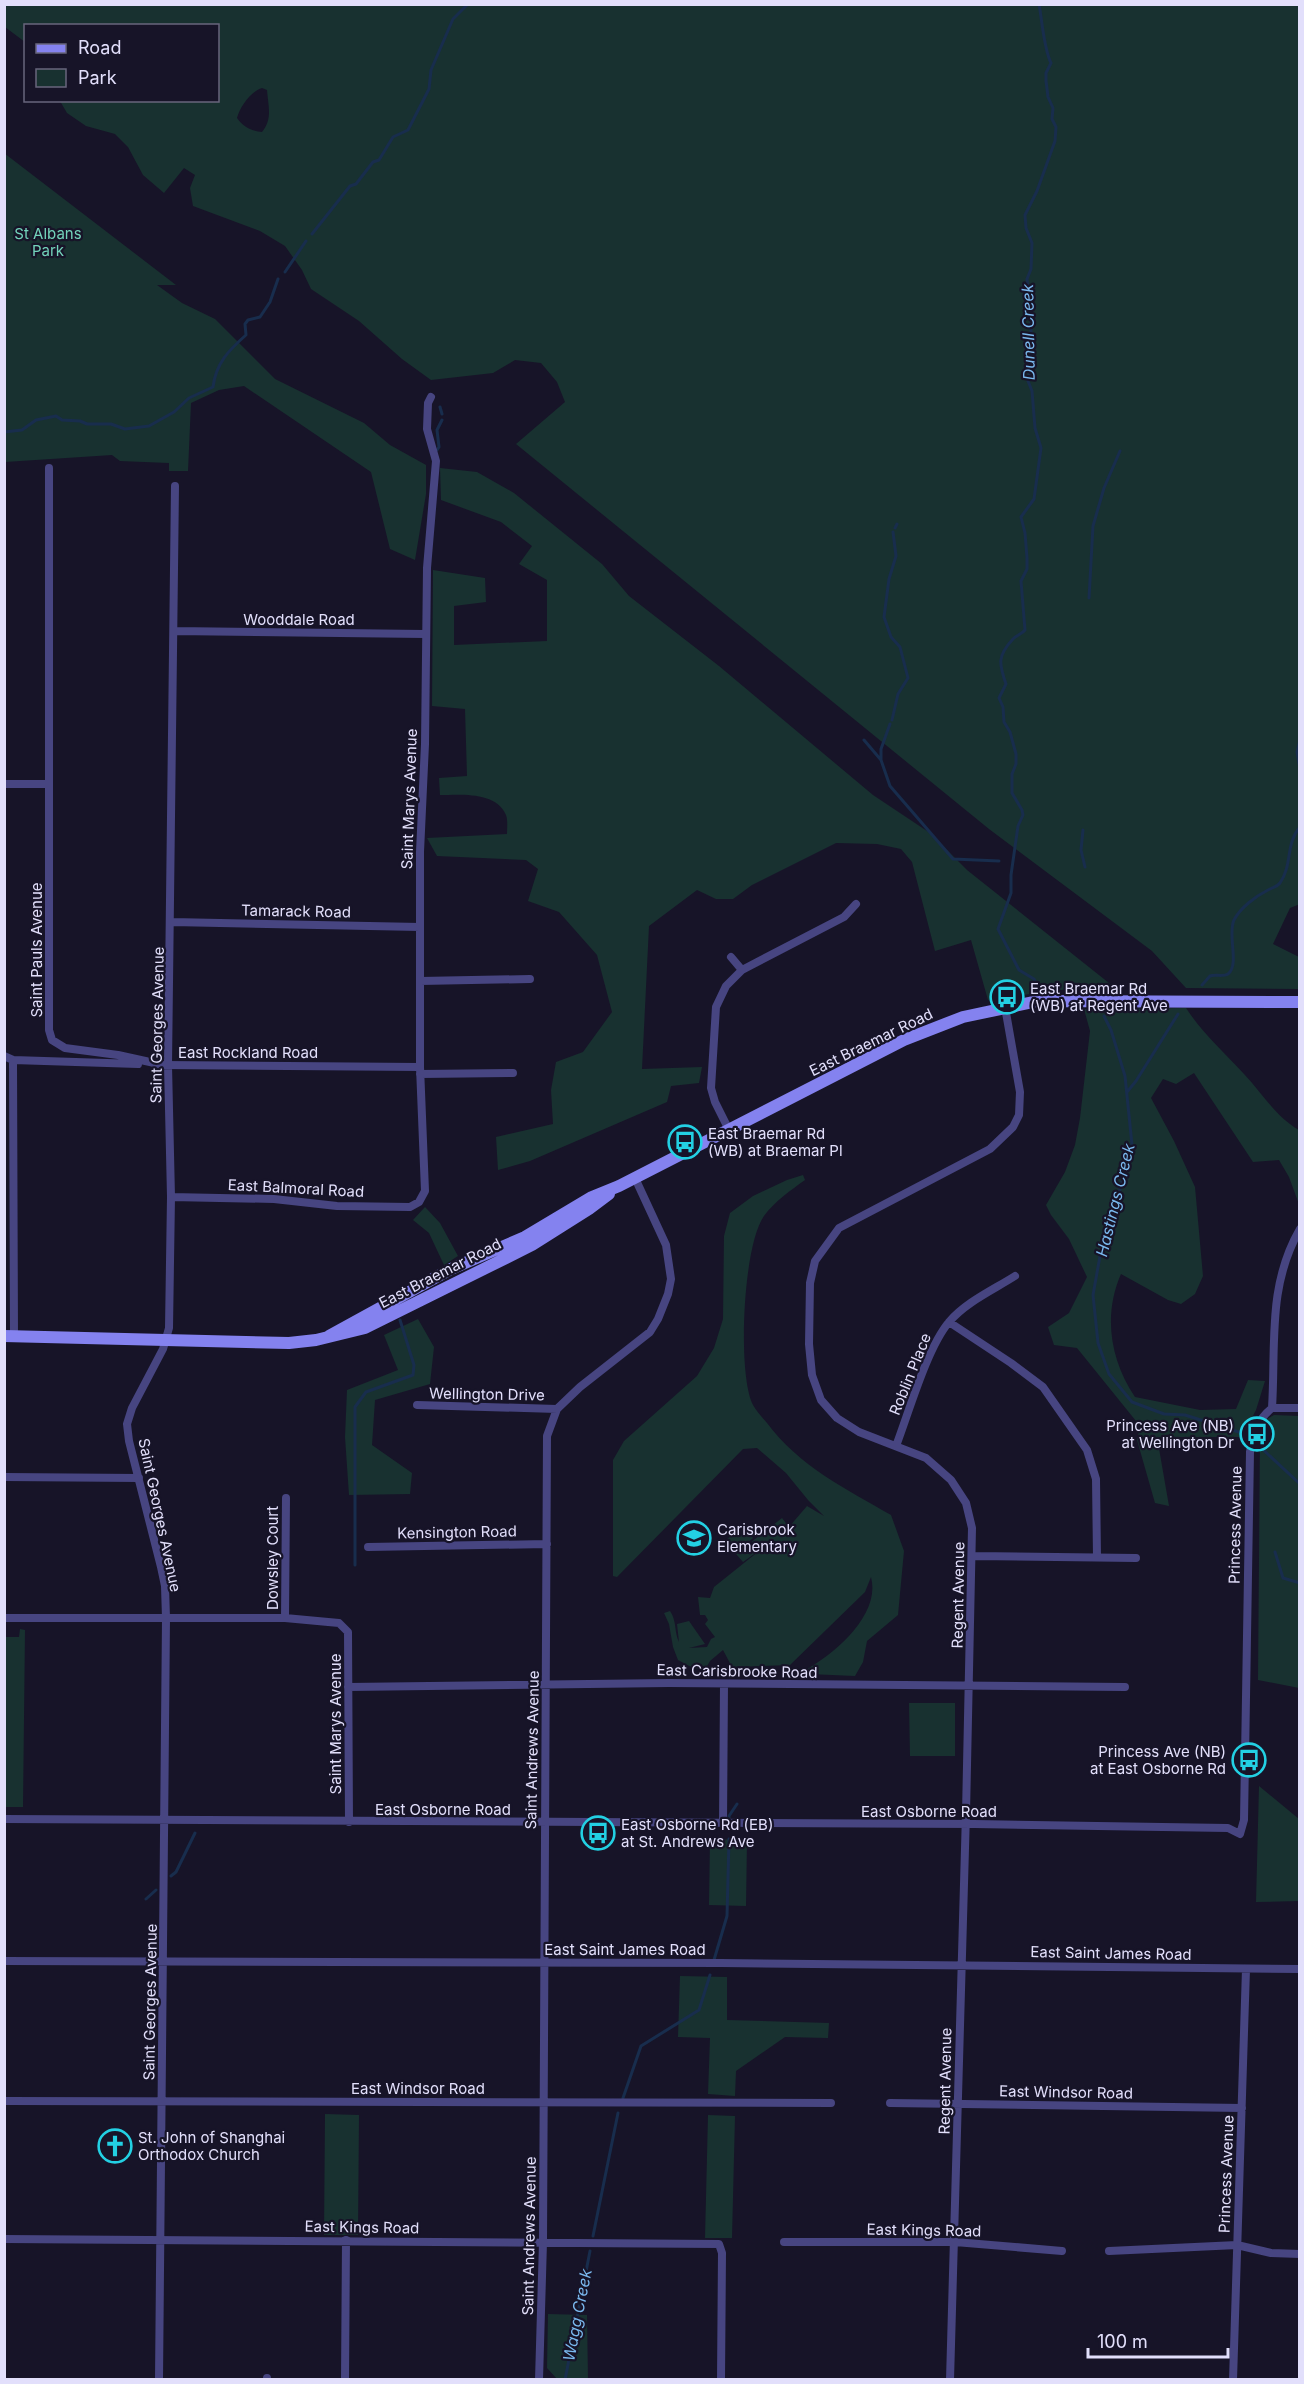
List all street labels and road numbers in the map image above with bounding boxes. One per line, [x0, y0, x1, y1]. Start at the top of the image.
street label: Wooddale Road [243, 610, 355, 629]
street label: Saint Marys Avenue [397, 728, 421, 870]
street label: Saint Pauls Avenue [27, 883, 46, 1018]
street label: Tamarack Road [241, 901, 351, 921]
street label: Saint Georges Avenue [146, 946, 168, 1104]
street label: East Braemar Road [806, 1004, 936, 1080]
street label: East Rockland Road [178, 1043, 318, 1062]
street label: East Balmoral Road [227, 1175, 365, 1201]
street label: East Braemar Road [376, 1234, 504, 1312]
street label: Roblin Place [885, 1330, 935, 1418]
street label: Wellington Drive [429, 1383, 545, 1405]
street label: Saint Georges Avenue [134, 1436, 186, 1594]
street label: Princess Avenue [1224, 1466, 1246, 1584]
street label: Dowsley Court [263, 1506, 282, 1610]
street label: Kensington Road [397, 1521, 517, 1543]
street label: Regent Avenue [948, 1541, 968, 1649]
street label: Saint Marys Avenue [326, 1654, 345, 1794]
street label: East Carisbrooke Road [656, 1660, 818, 1682]
street label: Saint Andrews Avenue [521, 1670, 543, 1830]
street label: East Osborne Road [375, 1800, 511, 1819]
street label: East Osborne Road [861, 1802, 997, 1821]
street label: Saint Georges Avenue [139, 1923, 161, 2081]
street label: East Saint James Road [544, 1940, 706, 1959]
street label: East Saint James Road [1030, 1942, 1192, 1964]
street label: Regent Avenue [935, 2027, 955, 2135]
street label: East Windsor Road [351, 2079, 485, 2098]
street label: East Windsor Road [999, 2081, 1133, 2103]
street label: Princess Avenue [1214, 2115, 1238, 2233]
street label: Saint Andrews Avenue [518, 2156, 540, 2316]
street label: East Kings Road [304, 2216, 420, 2238]
street label: East Kings Road [866, 2219, 982, 2241]

